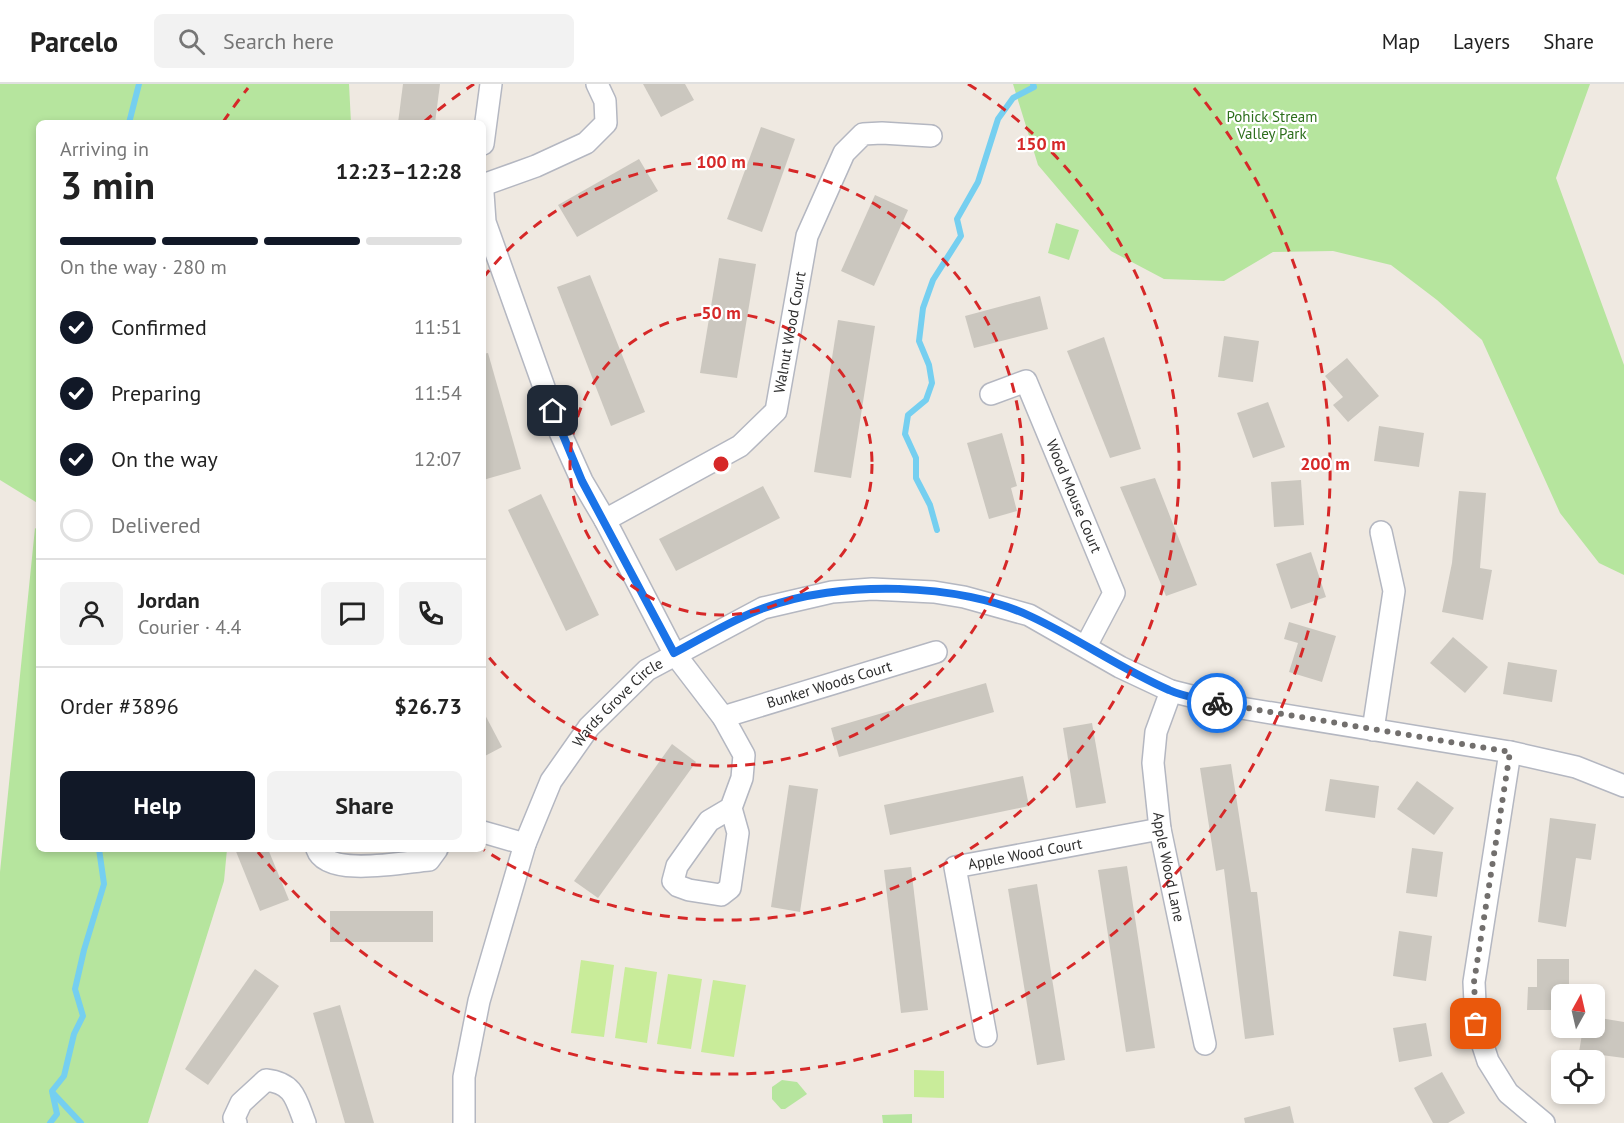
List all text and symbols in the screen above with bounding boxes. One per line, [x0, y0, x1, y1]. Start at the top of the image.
search box [154, 14, 574, 68]
text: Parcelo [30, 23, 118, 60]
icon: search [175, 25, 208, 58]
text: Search here [223, 27, 334, 55]
text: Map [1382, 28, 1420, 55]
text: Layers [1453, 28, 1510, 55]
text: Share [1543, 28, 1594, 55]
park label: Pohick Stream Valley Park [1226, 107, 1318, 143]
text: 150 m [1016, 132, 1066, 155]
text: Arriving in [60, 136, 149, 162]
text: 100 m [696, 150, 746, 173]
text: 12:23–12:28 [336, 157, 462, 185]
text: 3 min [60, 159, 155, 210]
text: On the way · 280 m [60, 254, 227, 280]
street label: Walnut Wood Court [769, 270, 810, 395]
text: 50 m [701, 301, 741, 324]
icon: check [60, 311, 93, 344]
text: Confirmed [111, 313, 207, 341]
text: 11:51 [414, 314, 462, 340]
icon: check [60, 377, 93, 410]
text: Preparing [111, 379, 201, 407]
text: 11:54 [414, 380, 462, 406]
pin [527, 385, 578, 436]
icon: home [536, 394, 569, 427]
street label: Wood Mouse Court [1042, 437, 1106, 555]
icon: check [60, 443, 93, 476]
text: On the way [111, 445, 218, 473]
text: 12:07 [414, 446, 462, 472]
text: 200 m [1300, 452, 1350, 475]
centre of rings [711, 454, 731, 474]
text: Delivered [111, 511, 201, 539]
button: person [60, 582, 123, 645]
button: chat [321, 582, 384, 645]
button: phone [399, 582, 462, 645]
text: Jordan [138, 586, 200, 614]
text: Courier · 4.4 [138, 614, 241, 640]
street label: Wards Grove Circle [568, 653, 666, 750]
street label: Bunker Woods Court [764, 656, 894, 712]
courier [1187, 673, 1247, 733]
icon: bike [1201, 687, 1234, 720]
text: Order #3896 [60, 692, 179, 720]
text: $26.73 [394, 692, 462, 720]
button: Help [60, 771, 255, 840]
button: Share [267, 771, 462, 840]
street label: Apple Wood Lane [1149, 811, 1189, 923]
street label: Apple Wood Court [966, 834, 1083, 873]
north arrow [1551, 984, 1605, 1038]
map controls [1551, 984, 1605, 1104]
pin [1450, 998, 1501, 1049]
icon: bag [1459, 1007, 1492, 1040]
button: locate [1551, 1050, 1605, 1104]

